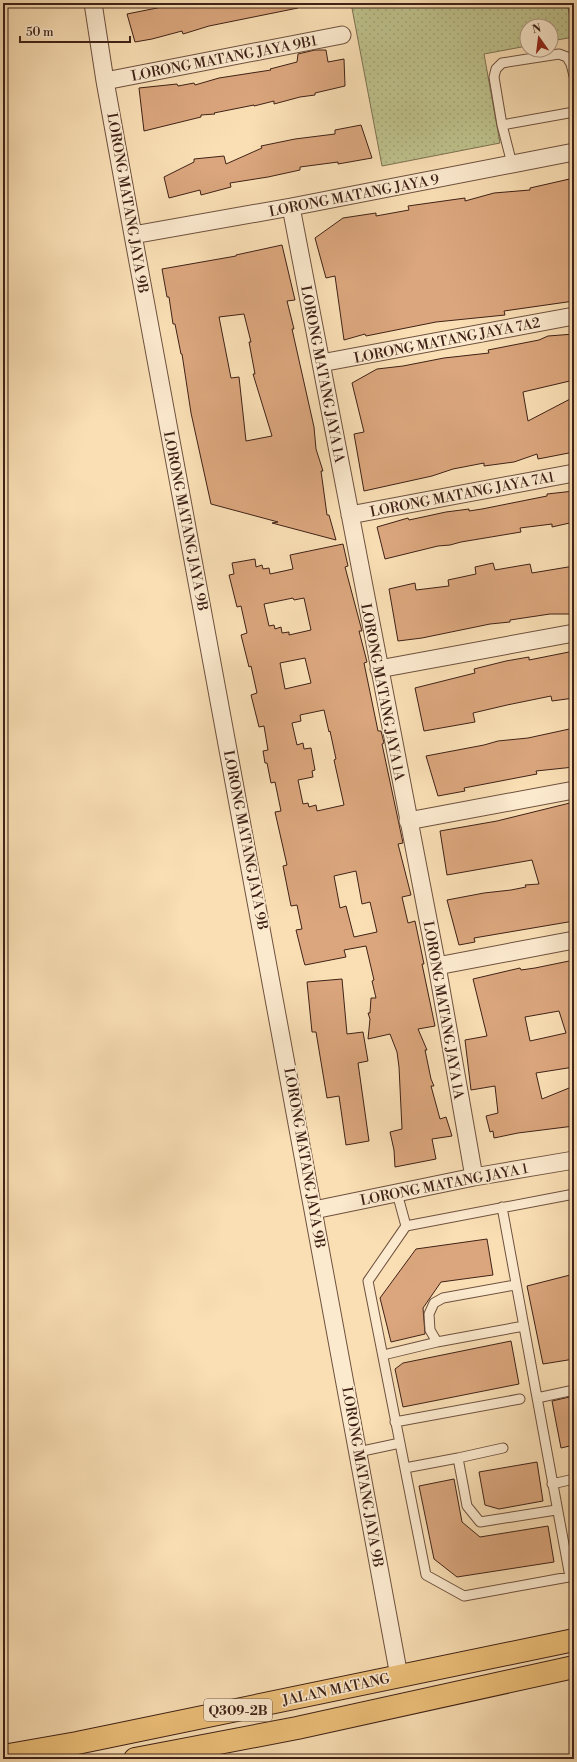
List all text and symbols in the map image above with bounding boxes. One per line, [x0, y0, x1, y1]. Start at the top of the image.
scale bar [20, 18, 130, 44]
north arrow [519, 18, 559, 58]
text: N [531, 21, 543, 37]
text: 50 m [26, 25, 54, 40]
street label: LORONG MATANG JAYA 9B1 [130, 32, 319, 86]
street label: LORONG MATANG JAYA 9B [102, 112, 152, 295]
street label: LORONG MATANG JAYA 9 [268, 171, 441, 221]
street label: LORONG MATANG JAYA 1A [296, 284, 348, 465]
street label: LORONG MATANG JAYA 7A2 [353, 314, 542, 368]
street label: LORONG MATANG JAYA 9B [159, 430, 211, 613]
street label: LORONG MATANG JAYA 7A1 [369, 468, 556, 522]
street label: LORONG MATANG JAYA 1A [356, 602, 408, 783]
street label: LORONG MATANG JAYA 9B [219, 749, 271, 932]
street label: LORONG MATANG JAYA 1A [419, 920, 468, 1101]
street label: LORONG MATANG JAYA 9B [279, 1067, 329, 1250]
street label: LORONG MATANG JAYA 1 [359, 1160, 530, 1210]
street label: LORONG MATANG JAYA 9B [337, 1386, 387, 1569]
street label: JALAN MATANG [280, 1670, 392, 1710]
road number: Q309-2B [204, 1699, 272, 1721]

